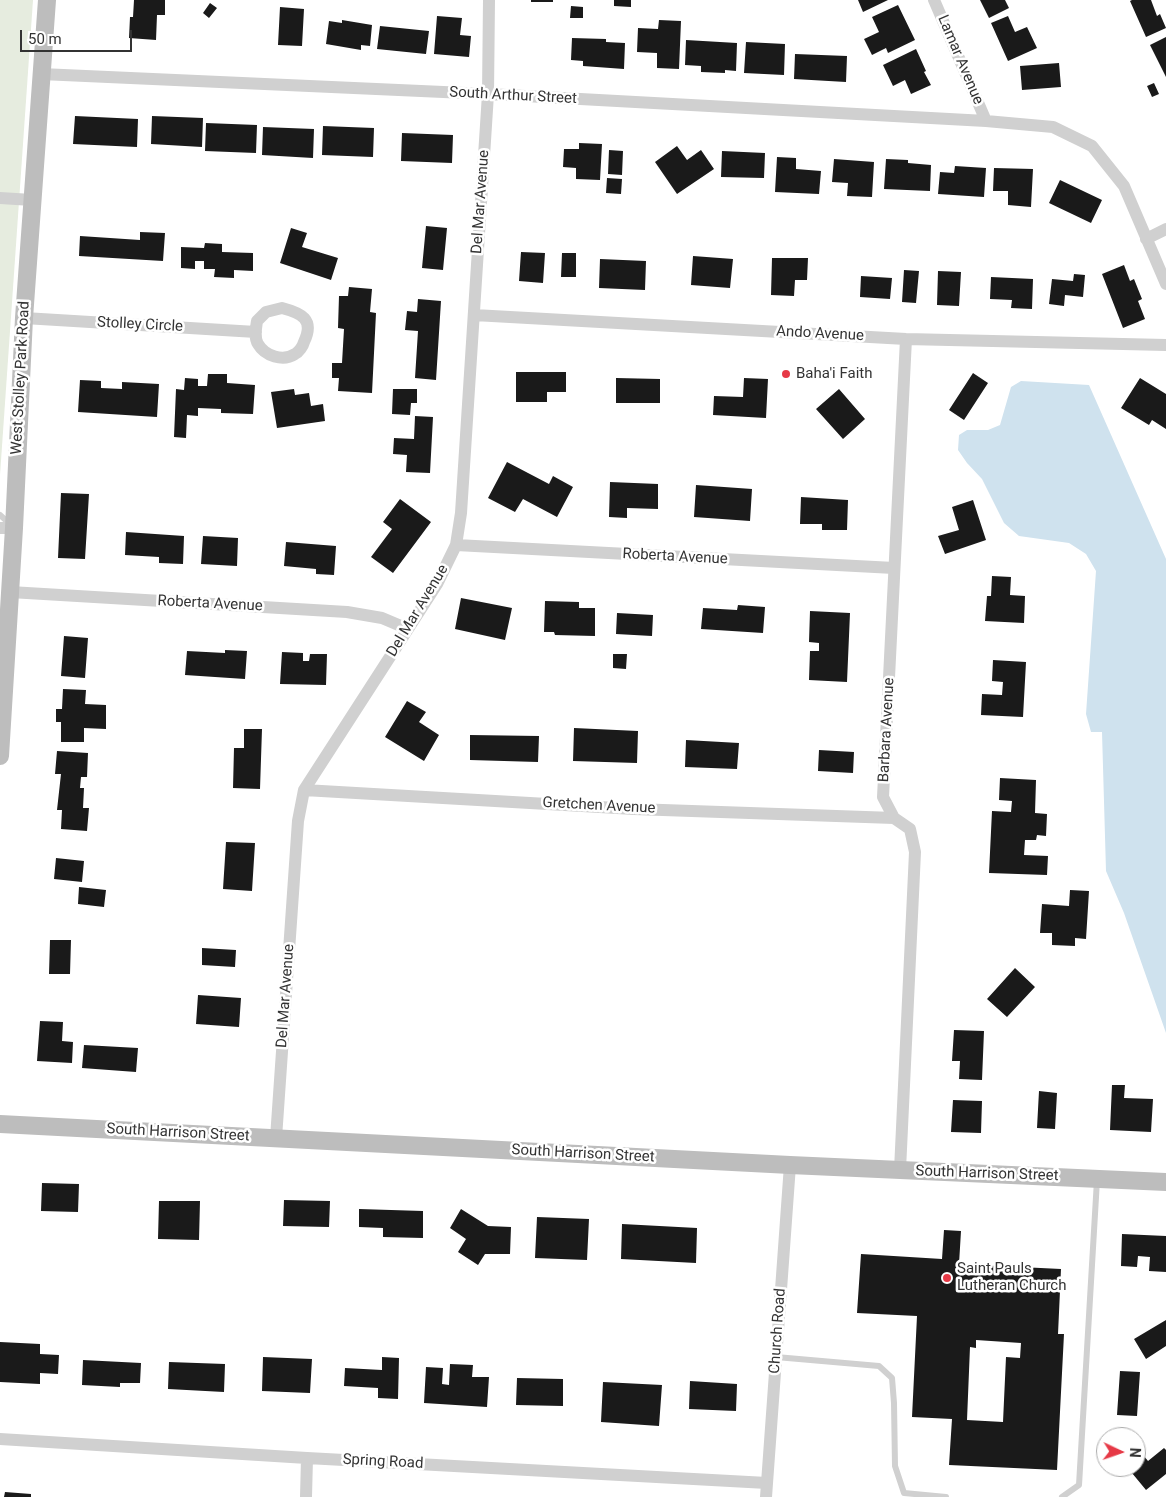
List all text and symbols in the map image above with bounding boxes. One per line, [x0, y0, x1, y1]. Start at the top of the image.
street label: Lamar Avenue [933, 13, 987, 107]
scale bar [22, 20, 135, 52]
text: 50 m [28, 30, 62, 48]
street label: South Arthur Street [449, 84, 577, 108]
street label: Del Mar Avenue [468, 149, 494, 255]
street label: West Stolley Park Road [8, 301, 34, 455]
street label: Stolley Circle [97, 314, 183, 336]
street label: Ando Avenue [776, 323, 864, 345]
place label: Baha'i Faith [796, 365, 872, 383]
marker: Baha'i Faith [780, 368, 792, 380]
street label: Roberta Avenue [622, 545, 728, 569]
street label: Del Mar Avenue [383, 562, 453, 660]
street label: Roberta Avenue [157, 592, 263, 616]
street label: Barbara Avenue [875, 677, 899, 783]
street label: Gretchen Avenue [542, 794, 656, 818]
street label: Del Mar Avenue [273, 943, 299, 1049]
street label: South Harrison Street [106, 1120, 250, 1146]
street label: South Harrison Street [511, 1141, 655, 1167]
street label: South Harrison Street [915, 1163, 1059, 1185]
place label: Saint Pauls Lutheran Church [957, 1260, 1066, 1295]
marker: Saint Pauls Lutheran Church [941, 1272, 953, 1284]
street label: Church Road [766, 1288, 790, 1374]
north arrow [1096, 1427, 1146, 1477]
text: N [1127, 1447, 1143, 1458]
street label: Spring Road [342, 1451, 424, 1473]

